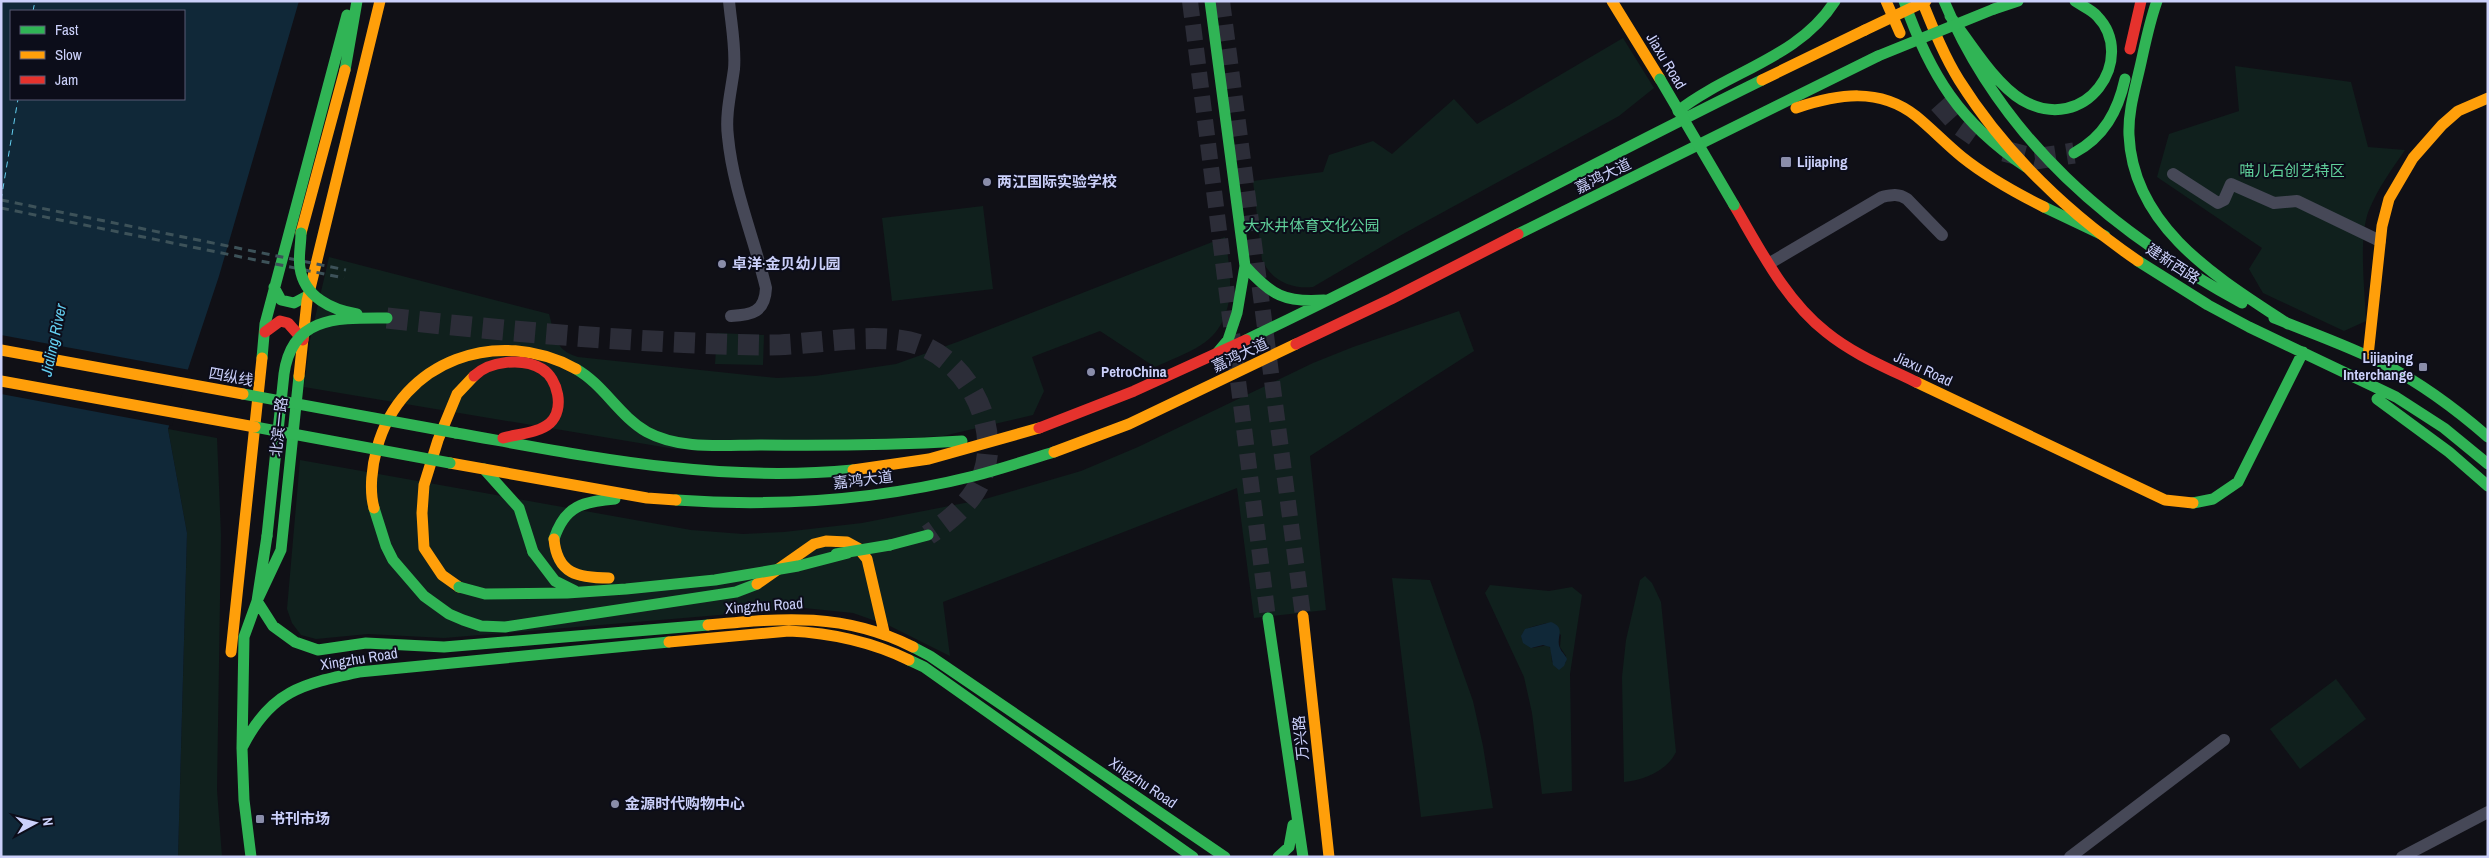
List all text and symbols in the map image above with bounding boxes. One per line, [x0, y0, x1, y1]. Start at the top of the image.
legend [10, 10, 185, 100]
text: Fast [55, 19, 79, 40]
street label: Jiaxu Road [1641, 29, 1691, 93]
text: Slow [55, 44, 82, 65]
text: Jam [55, 69, 78, 90]
place label: Lijiaping [1797, 151, 1848, 172]
street label: 嘉鸿大道 [1571, 153, 1634, 198]
marker: Lijiaping [1779, 155, 1793, 169]
park label: 喵儿石创艺特区 [2239, 160, 2345, 181]
place label: 两江国际实验学校 [997, 171, 1117, 192]
marker: 两江国际实验学校 [981, 176, 993, 188]
park label: 大水井体育文化公园 [1244, 215, 1380, 236]
street label: 建新西路 [2142, 238, 2204, 289]
place label: 卓洋·金贝幼儿园 [732, 253, 840, 274]
marker: 卓洋·金贝幼儿园 [716, 258, 728, 270]
water label: Jialing River [34, 301, 72, 379]
street label: 嘉鸿大道 [1208, 332, 1271, 377]
street label: Jiaxu Road [1891, 346, 1956, 391]
place label: Lijiaping Interchange [2343, 347, 2413, 385]
place label: PetroChina [1101, 361, 1167, 382]
marker: Lijiaping Interchange [2417, 361, 2429, 373]
street label: 四纵线 [207, 362, 255, 391]
marker: PetroChina [1085, 366, 1097, 378]
street label: 北滨一路 [265, 396, 292, 458]
street label: 嘉鸿大道 [832, 465, 894, 494]
street label: Xingzhu Road [724, 592, 804, 619]
street label: Xingzhu Road [319, 642, 399, 675]
street label: 万兴路 [1288, 715, 1313, 762]
street label: Xingzhu Road [1105, 752, 1181, 813]
place label: 金源时代购物中心 [625, 793, 745, 814]
north arrow [10, 798, 60, 848]
marker: 金源时代购物中心 [609, 798, 621, 810]
place label: 书刊市场 [270, 808, 330, 829]
marker: 书刊市场 [254, 813, 266, 825]
text: N [38, 816, 57, 827]

